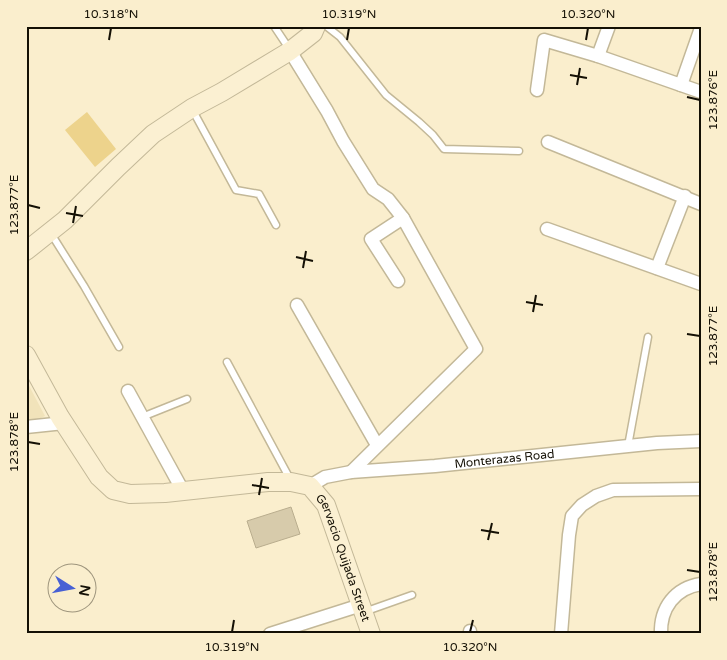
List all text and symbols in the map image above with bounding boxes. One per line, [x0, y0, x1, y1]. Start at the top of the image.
text: 10.318°N [84, 7, 138, 21]
text: 10.319°N [322, 7, 376, 21]
text: 10.320°N [561, 7, 615, 21]
text: 123.876°E [706, 69, 720, 130]
text: 123.877°E [7, 174, 21, 235]
text: 123.877°E [706, 305, 720, 366]
text: 123.878°E [7, 411, 21, 472]
street label: Monterazas Road [454, 447, 555, 471]
street label: Gervacio Quijada Street [313, 491, 373, 624]
text: 123.878°E [706, 541, 720, 602]
north arrow [48, 562, 98, 612]
text: N [75, 583, 94, 598]
text: 10.319°N [205, 640, 259, 654]
text: 10.320°N [443, 640, 497, 654]

